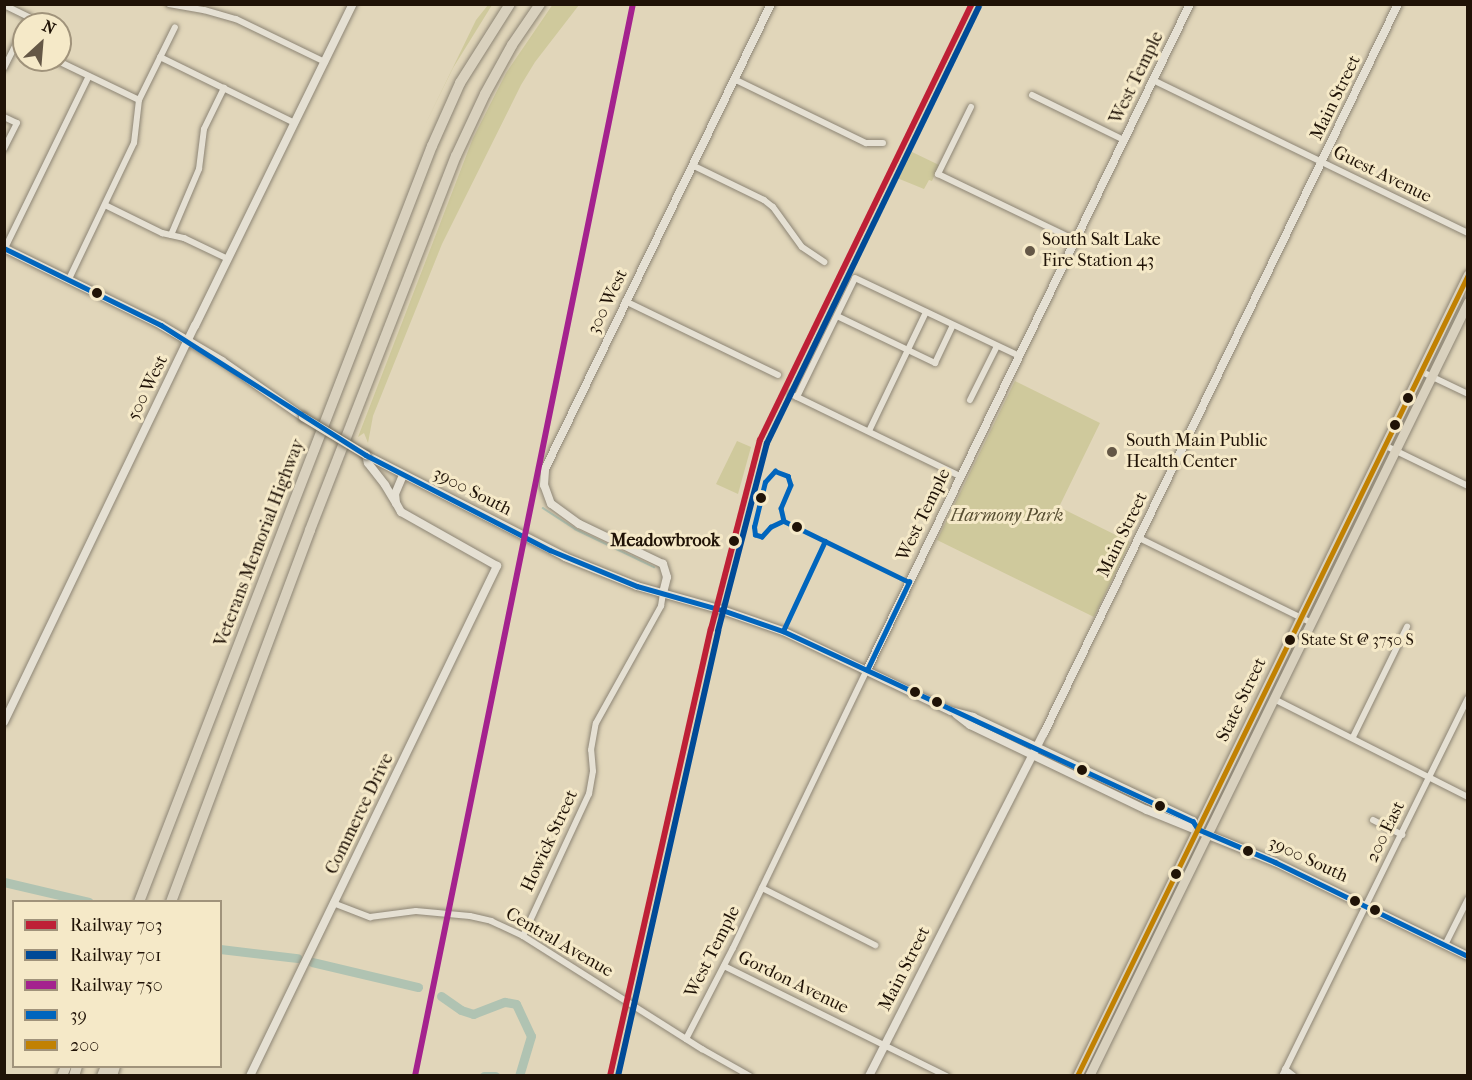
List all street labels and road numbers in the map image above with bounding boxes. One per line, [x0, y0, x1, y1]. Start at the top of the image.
street label: West Temple [1105, 28, 1169, 128]
street label: Main Street [1306, 52, 1366, 144]
street label: Guest Avenue [1329, 142, 1435, 208]
street label: 300 West [583, 266, 633, 338]
street label: 500 West [123, 352, 173, 424]
street label: Veterans Memorial Highway [210, 436, 310, 650]
street label: 3900 South [429, 463, 515, 521]
street label: West Temple [892, 465, 956, 565]
street label: Main Street [1093, 489, 1153, 581]
street label: State Street [1212, 654, 1272, 746]
street label: Commerce Drive [321, 750, 399, 878]
street label: Howick Street [517, 787, 583, 895]
street label: 200 East [1362, 798, 1410, 866]
street label: 3900 South [1265, 832, 1351, 888]
street label: West Temple [681, 902, 745, 1002]
street label: Central Avenue [501, 903, 617, 983]
street label: Main Street [875, 923, 935, 1015]
street label: Gordon Avenue [734, 947, 852, 1019]

